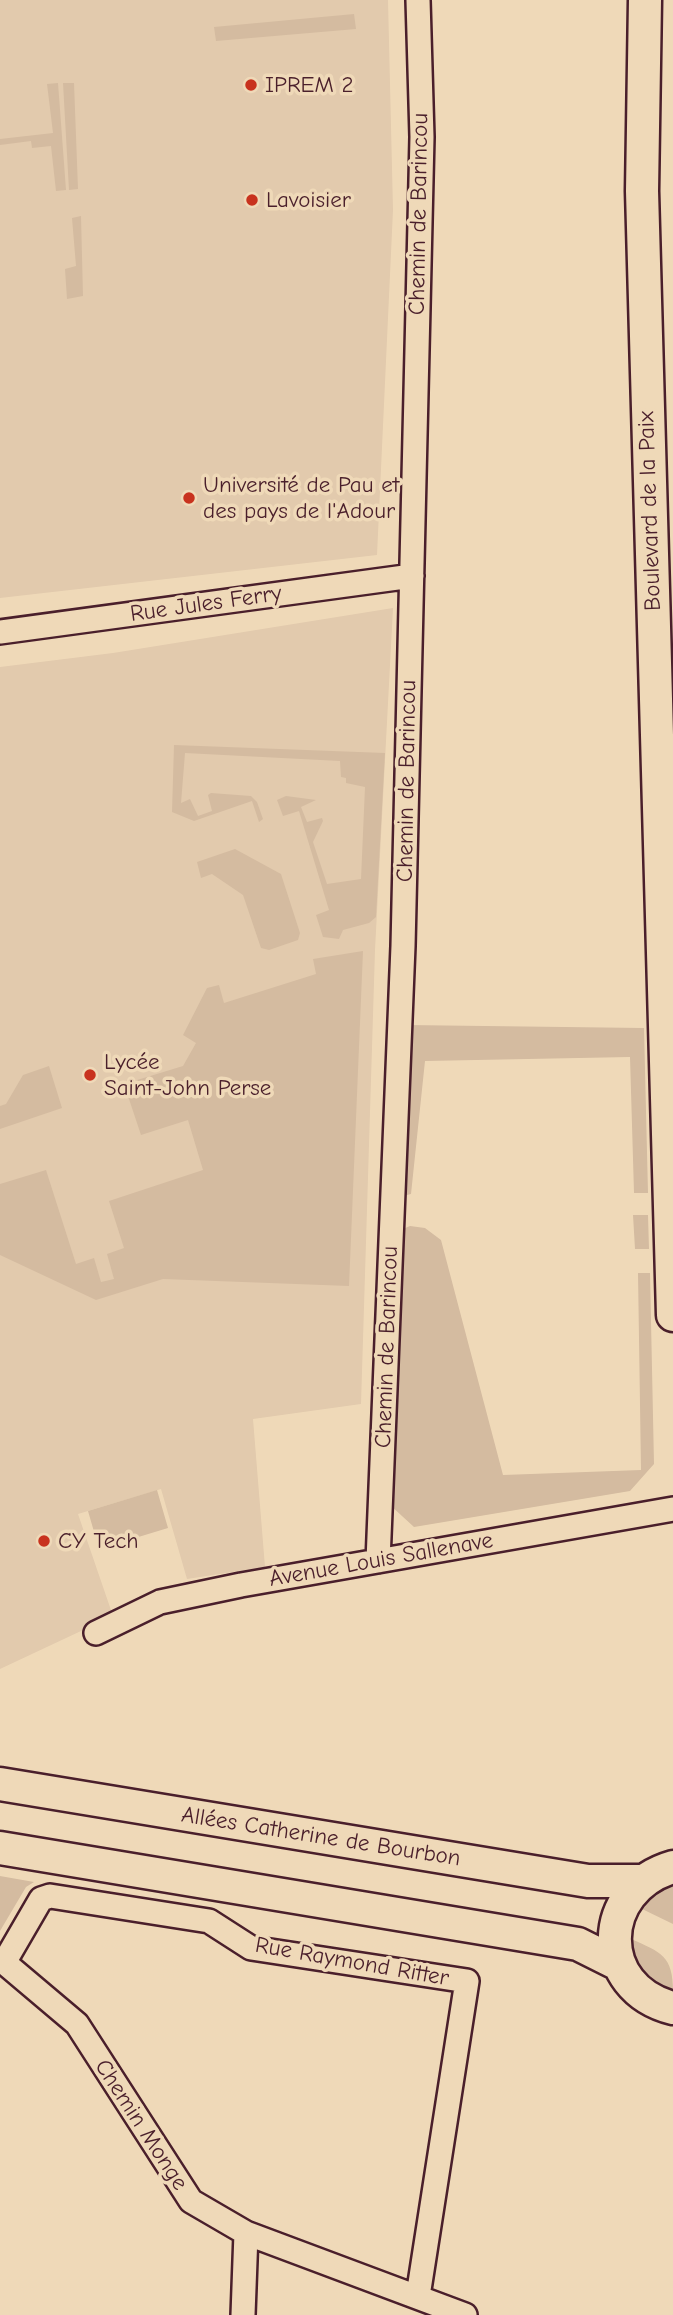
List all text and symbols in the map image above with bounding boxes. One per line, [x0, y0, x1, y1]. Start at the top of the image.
place label: IPREM 2 [265, 71, 353, 99]
marker: IPREM 2 [243, 77, 259, 93]
street label: Chemin de Barincou [403, 113, 435, 315]
place label: Lavoisier [266, 186, 351, 214]
marker: Lavoisier [244, 192, 260, 208]
street label: Boulevard de la Paix [633, 411, 667, 611]
place label: Université de Pau et des pays de l'Adour [203, 471, 399, 525]
marker: Université de Pau et des pays de l'Adour [181, 490, 197, 506]
street label: Rue Jules Ferry [128, 580, 284, 628]
street label: Chemin de Barincou [391, 680, 423, 882]
place label: Lycée Saint-John Perse [104, 1048, 271, 1102]
marker: Lycée Saint-John Perse [82, 1067, 98, 1083]
street label: Chemin de Barincou [370, 1245, 404, 1449]
place label: CY Tech [58, 1527, 139, 1555]
street label: Avenue Louis Sallenave [267, 1527, 495, 1593]
marker: CY Tech [36, 1533, 52, 1549]
street label: Allées Catherine de Bourbon [179, 1801, 463, 1873]
street label: Rue Raymond Ritter [253, 1931, 451, 1993]
street label: Chemin Monge [88, 2054, 194, 2196]

